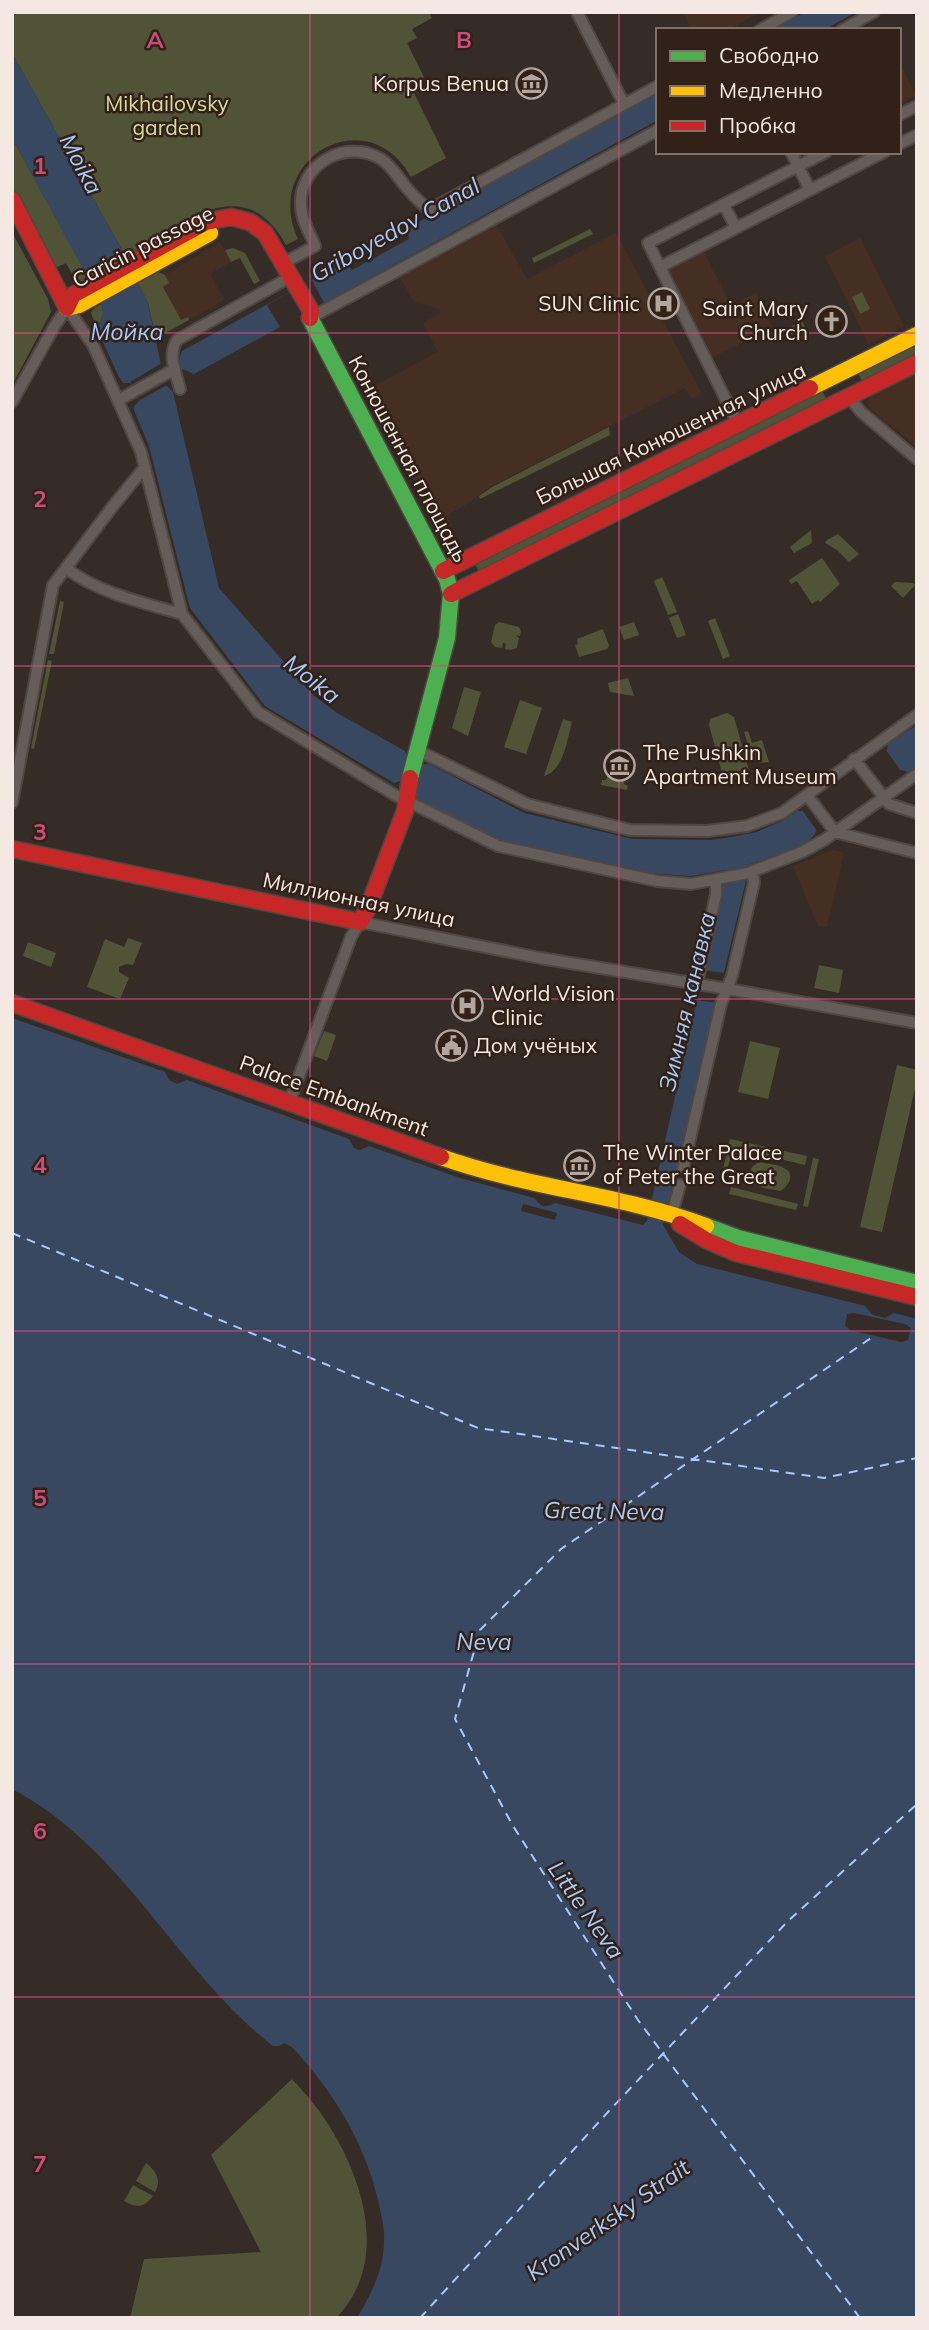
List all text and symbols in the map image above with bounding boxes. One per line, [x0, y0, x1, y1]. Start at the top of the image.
text: A [146, 25, 164, 54]
text: B [456, 25, 472, 54]
legend [656, 28, 901, 154]
text: Свободно [719, 42, 819, 68]
museum icon: Korpus Benua [515, 67, 549, 101]
place label: Korpus Benua [373, 70, 509, 96]
text: Медленно [719, 77, 823, 103]
park label: Mikhailovsky garden [105, 90, 229, 140]
text: Пробка [719, 112, 796, 138]
water label: Moika [54, 129, 109, 199]
text: 1 [33, 151, 47, 180]
water label: Griboyedov Canal [305, 171, 485, 288]
street label: Caricin passage [68, 199, 218, 293]
hospital icon: SUN Clinic [646, 287, 680, 321]
place label: SUN Clinic [538, 290, 640, 316]
place label: Saint Mary Church [702, 295, 808, 345]
church icon: Saint Mary Church [814, 304, 848, 338]
water label: Мойка [90, 317, 164, 346]
street label: Конюшенная площадь [343, 351, 474, 566]
street label: Большая Конюшенная улица [531, 356, 810, 510]
text: 2 [33, 484, 47, 513]
water label: Moika [278, 648, 347, 710]
place label: The Pushkin Apartment Museum [643, 739, 837, 789]
museum icon: The Pushkin Apartment Museum [603, 748, 637, 782]
text: 3 [33, 817, 47, 846]
street label: Миллионная улица [261, 866, 458, 932]
water label: Зимняя канавка [652, 910, 721, 1094]
place label: World Vision Clinic [491, 980, 615, 1030]
hospital icon: World Vision Clinic [451, 989, 485, 1023]
public building icon: Дом учёных [434, 1029, 468, 1063]
place label: Дом учёных [474, 1032, 598, 1058]
street label: Palace Embankment [236, 1049, 432, 1141]
place label: The Winter Palace of Peter the Great [603, 1139, 782, 1189]
museum icon: The Winter Palace of Peter the Great [563, 1148, 597, 1182]
text: 4 [33, 1150, 47, 1179]
text: 5 [33, 1483, 47, 1512]
water label: Great Neva [543, 1495, 665, 1526]
water label: Neva [456, 1627, 512, 1656]
text: 6 [33, 1816, 47, 1845]
water label: Little Neva [542, 1855, 631, 1965]
text: 7 [33, 2149, 47, 2178]
water label: Kronverksky Strait [520, 2152, 696, 2287]

